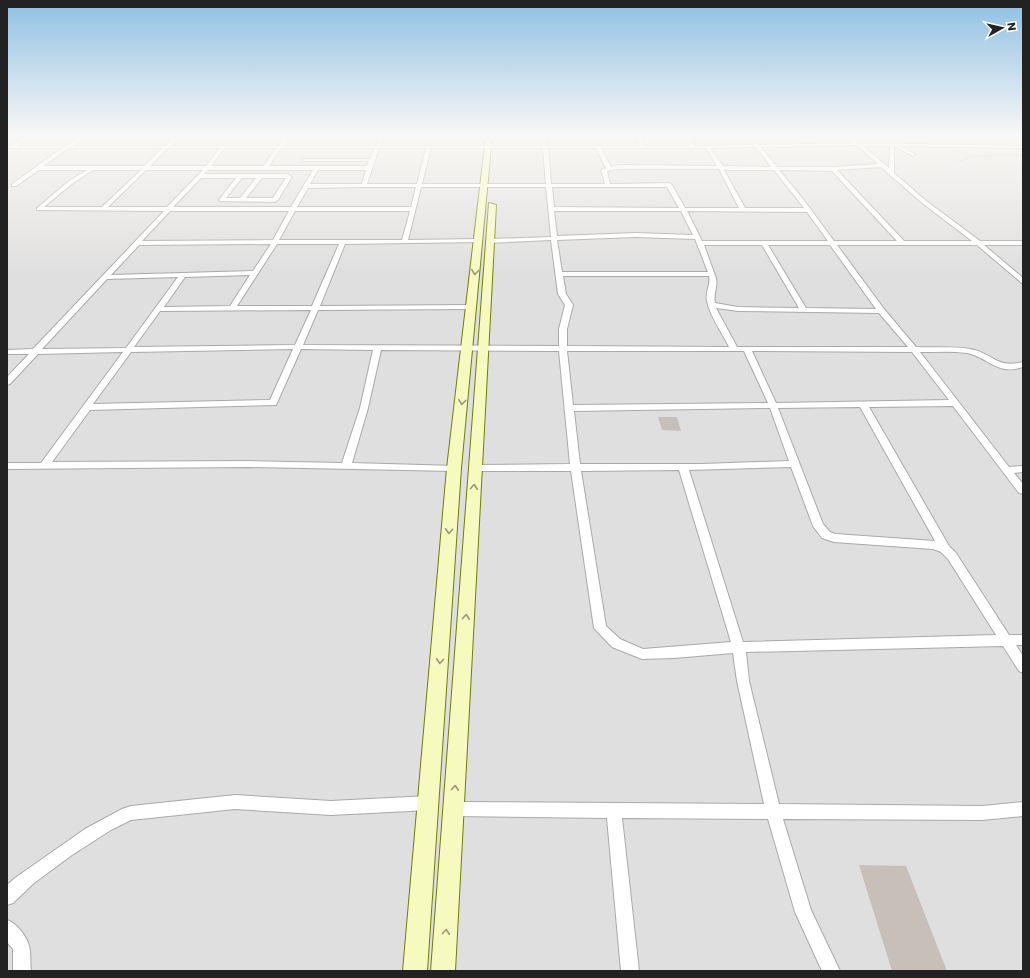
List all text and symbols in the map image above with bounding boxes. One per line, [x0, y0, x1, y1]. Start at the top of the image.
north arrow [982, 8, 1022, 48]
text: N [1003, 21, 1020, 32]
one-way arrow [471, 269, 480, 275]
one-way arrow [457, 398, 466, 405]
one-way arrow [469, 484, 478, 490]
one-way arrow [445, 528, 454, 534]
one-way arrow [461, 614, 470, 620]
one-way arrow [435, 658, 444, 664]
one-way arrow [450, 785, 459, 791]
one-way arrow [441, 929, 450, 935]

